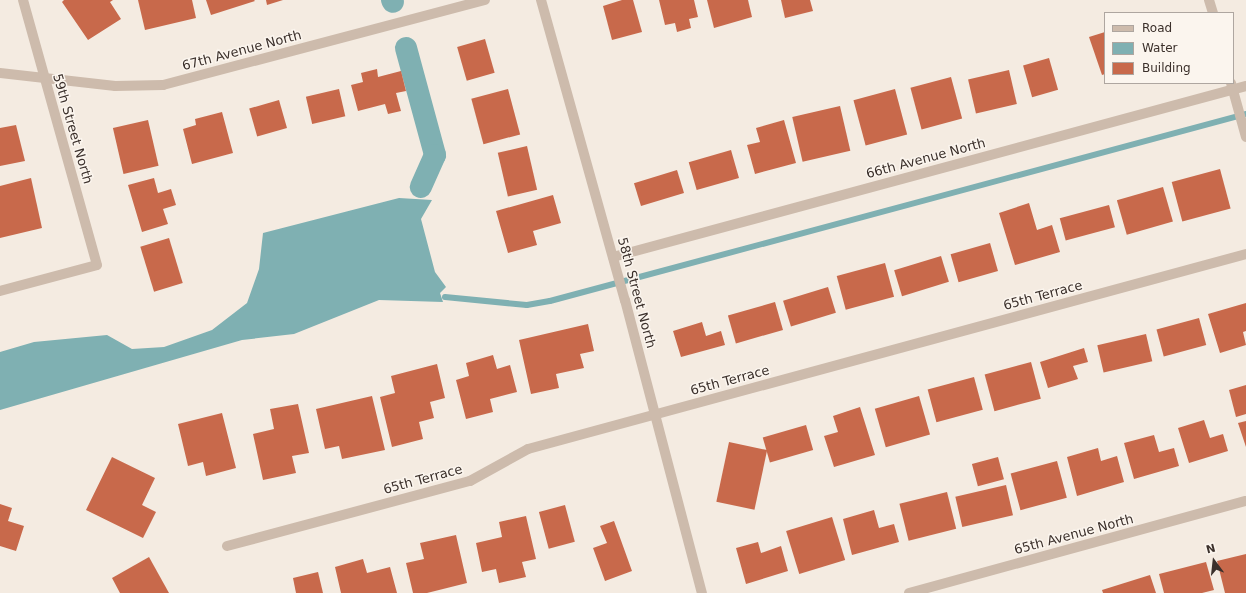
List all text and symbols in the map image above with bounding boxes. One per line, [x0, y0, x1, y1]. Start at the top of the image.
legend [1104, 12, 1234, 84]
text: Road [1142, 21, 1172, 35]
street label: 67th Avenue North [181, 28, 303, 74]
text: Water [1142, 41, 1177, 55]
text: Building [1142, 61, 1191, 75]
street label: 59th Street North [49, 72, 95, 186]
street label: 66th Avenue North [865, 136, 987, 182]
street label: 58th Street North [614, 236, 658, 350]
street label: 65th Terrace [1002, 278, 1084, 314]
street label: 65th Terrace [689, 363, 771, 399]
street label: 65th Terrace [382, 462, 464, 498]
street label: 65th Avenue North [1013, 512, 1135, 558]
north arrow [1194, 541, 1234, 581]
text: N [1205, 541, 1217, 556]

